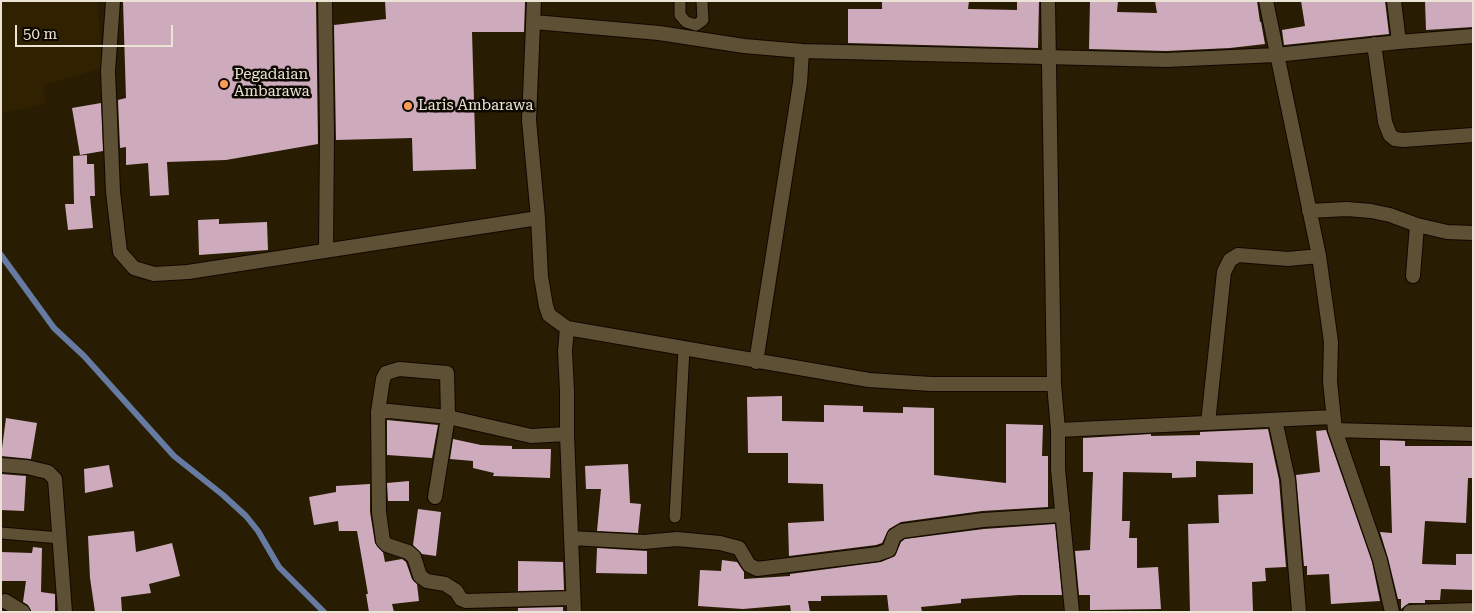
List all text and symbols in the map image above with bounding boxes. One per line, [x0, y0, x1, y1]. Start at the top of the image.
scale bar [18, 15, 175, 47]
text: 50 m [23, 25, 57, 43]
place label: Pegadaian Ambarawa [234, 66, 310, 101]
marker: Pegadaian Ambarawa [218, 78, 230, 90]
place label: Laris Ambarawa [418, 97, 533, 115]
marker: Laris Ambarawa [402, 100, 414, 112]

